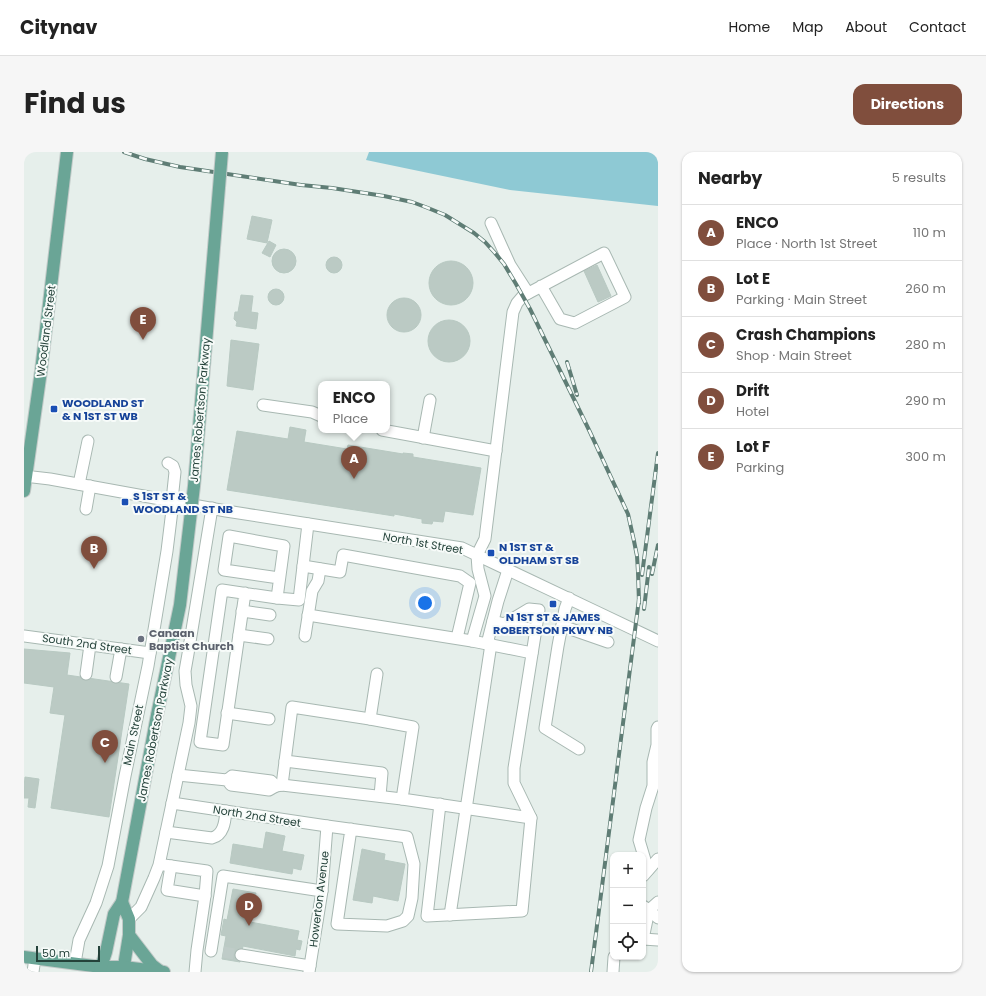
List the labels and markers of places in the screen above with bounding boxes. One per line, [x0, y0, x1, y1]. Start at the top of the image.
pin: E [130, 307, 156, 340]
place label: WOODLAND ST & N 1ST ST WB [62, 395, 145, 424]
marker: WOODLAND ST & N 1ST ST WB [49, 404, 59, 414]
pin: A [341, 446, 367, 479]
place label: S 1ST ST & WOODLAND ST NB [133, 488, 233, 517]
marker: S 1ST ST & WOODLAND ST NB [120, 497, 130, 507]
pin: B [81, 536, 107, 569]
place label: N 1ST ST & OLDHAM ST SB [499, 539, 579, 568]
marker: N 1ST ST & OLDHAM ST SB [486, 548, 496, 558]
marker: N 1ST ST & JAMES ROBERTSON PKWY NB [548, 599, 558, 609]
place label: N 1ST ST & JAMES ROBERTSON PKWY NB [493, 609, 613, 638]
place label: Canaan Baptist Church [149, 625, 234, 654]
marker: Canaan Baptist Church [136, 634, 146, 644]
pin: C [92, 730, 118, 763]
pin: D [236, 893, 262, 926]

